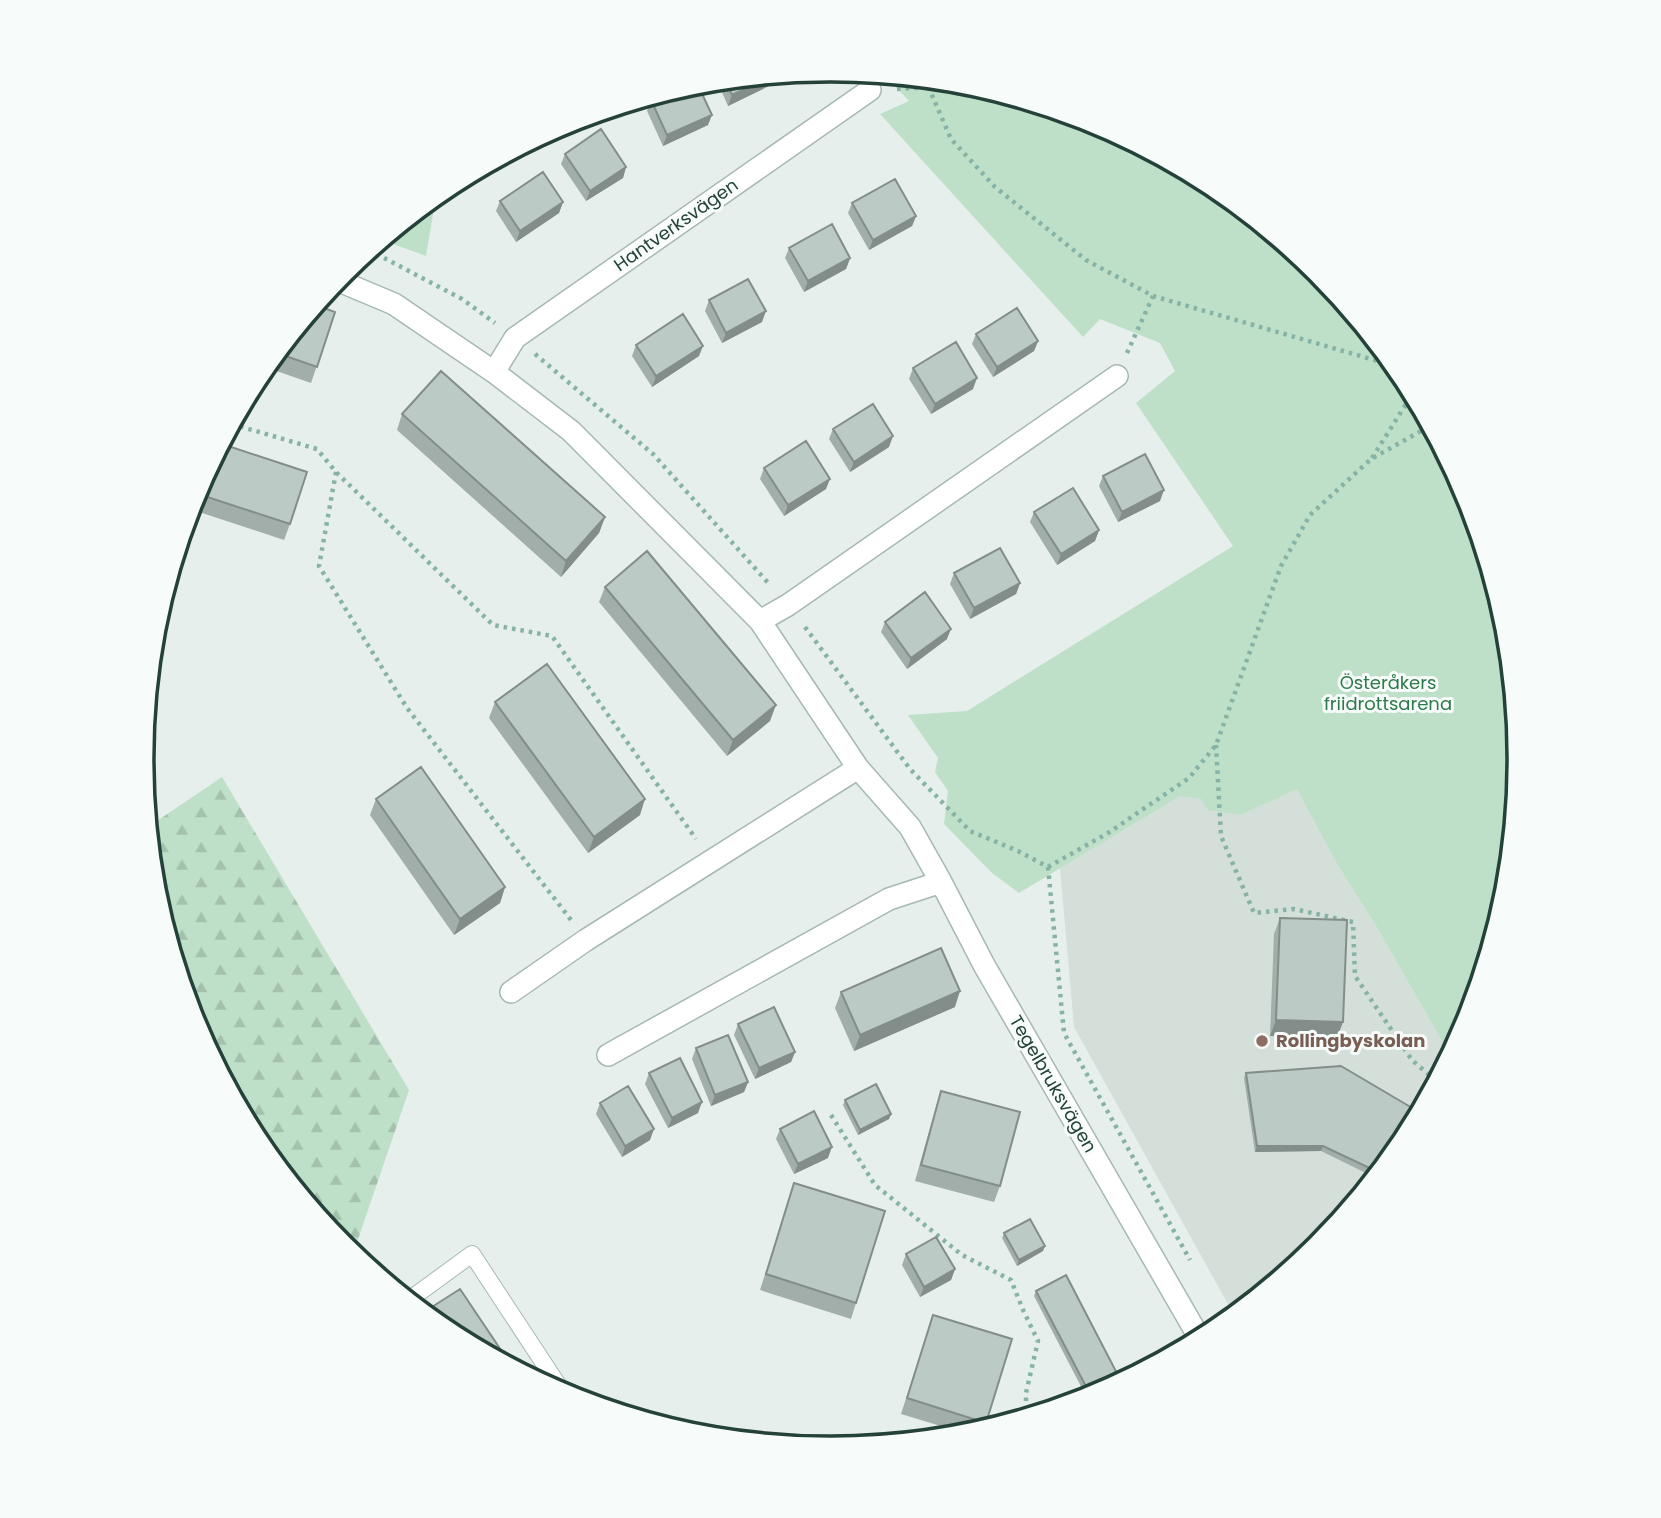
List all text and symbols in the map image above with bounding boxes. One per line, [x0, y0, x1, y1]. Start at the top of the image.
street label: Hantverksvägen [609, 172, 743, 277]
park label: Österåkers friidrottsarena [1324, 670, 1452, 716]
street label: Tegelbruksvägen [1004, 1010, 1103, 1157]
place label: Rollingbyskolan [1276, 1028, 1425, 1053]
marker: Rollingbyskolan [1254, 1033, 1270, 1049]

